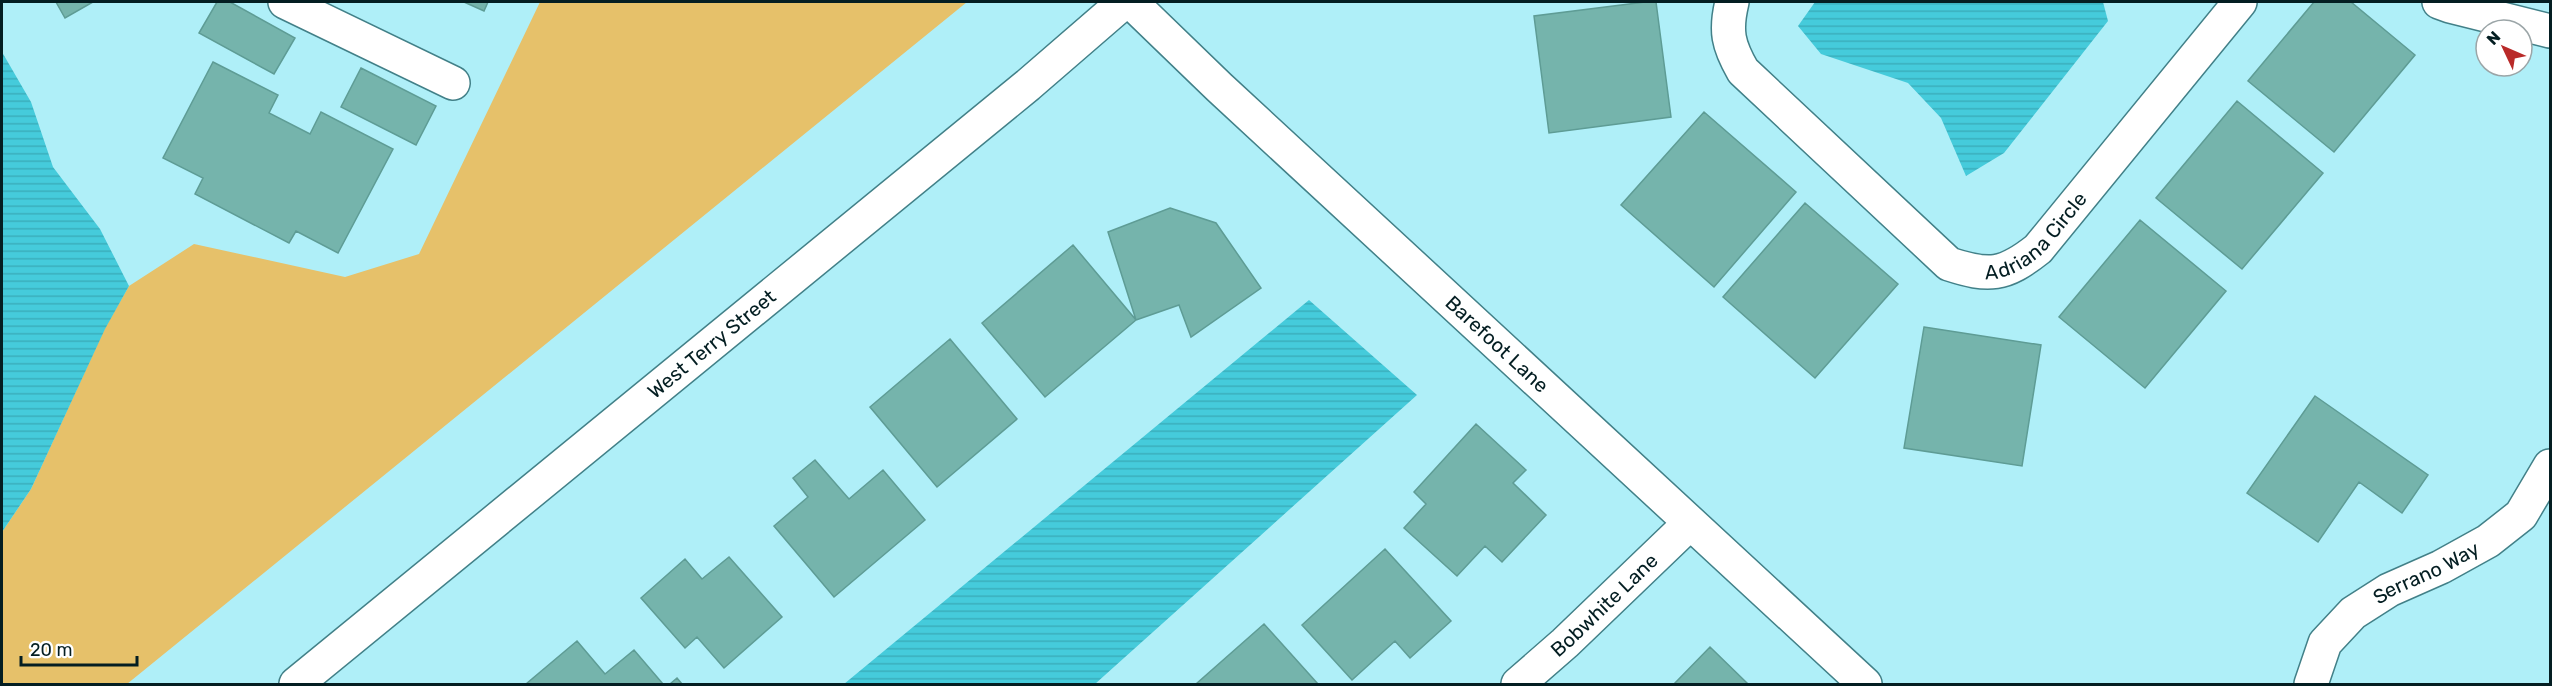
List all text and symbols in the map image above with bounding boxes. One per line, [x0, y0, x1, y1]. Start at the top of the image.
north arrow [2474, 18, 2534, 78]
text: N [2483, 27, 2504, 49]
street label: Adriana Circle [1984, 187, 2092, 284]
street label: West Terry Street [643, 284, 781, 403]
street label: Barefoot Lane [1441, 290, 1554, 397]
street label: Serrano Way [2368, 536, 2483, 609]
street label: Bobwhite Lane [1546, 548, 1663, 662]
scale bar [21, 629, 136, 667]
text: 20 m [30, 639, 72, 661]

